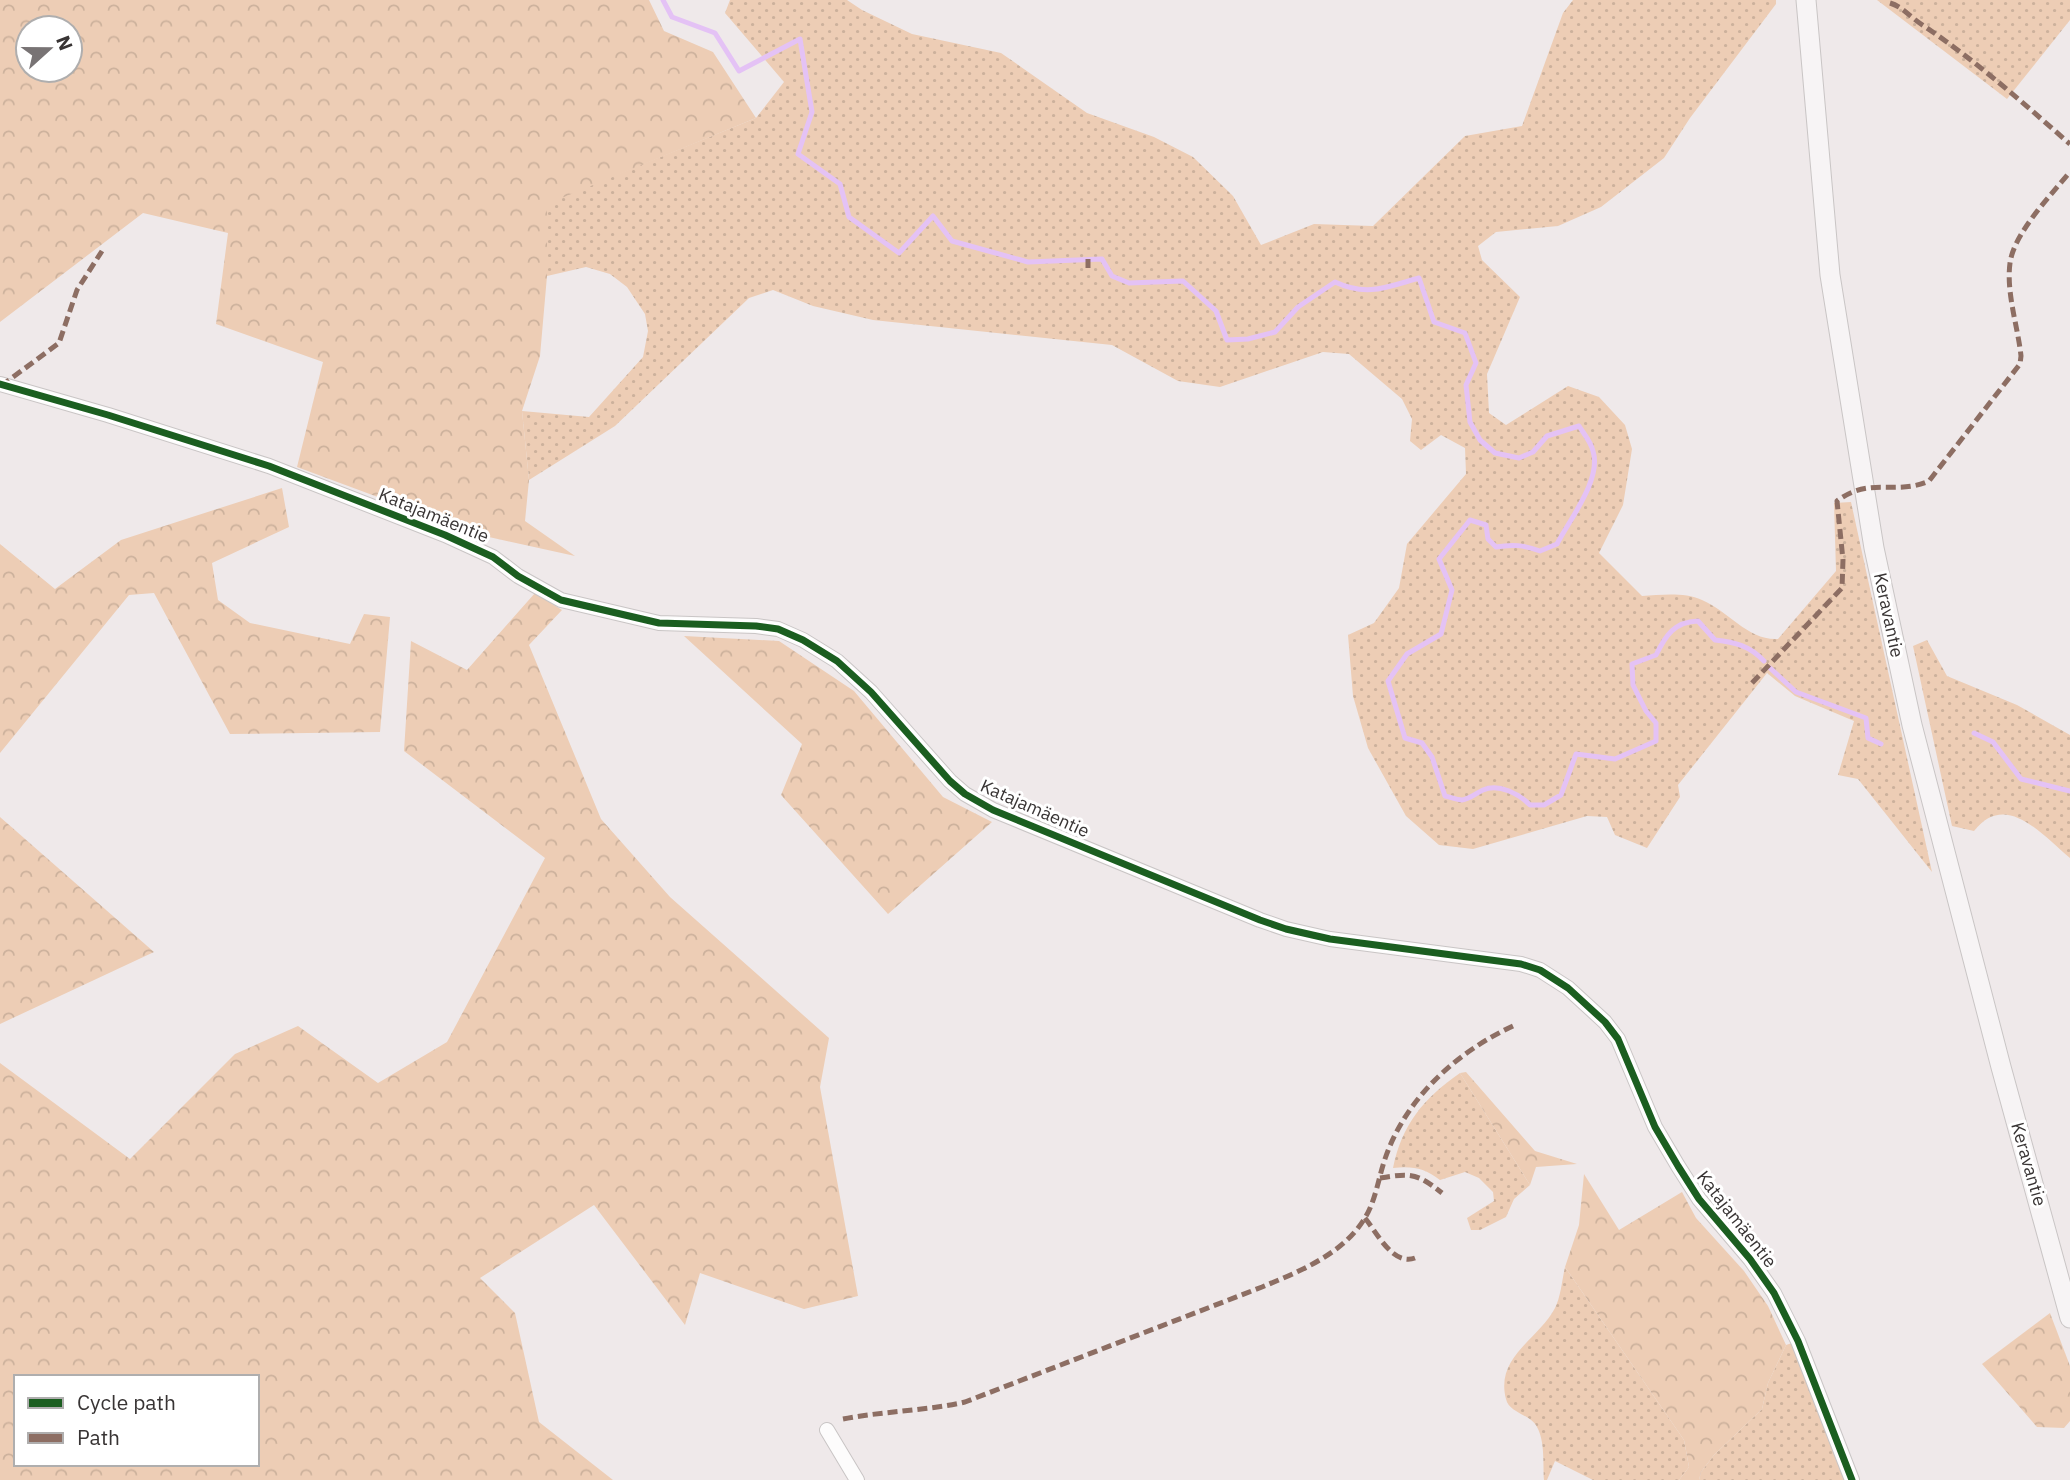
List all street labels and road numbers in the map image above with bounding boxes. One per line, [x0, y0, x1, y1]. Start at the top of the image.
street label: Katajamäentie [375, 482, 493, 548]
street label: Keravantie [1869, 571, 1909, 660]
street label: Katajamäentie [977, 774, 1093, 842]
street label: Keravantie [2006, 1119, 2052, 1209]
street label: Katajamäentie [1692, 1166, 1782, 1272]

